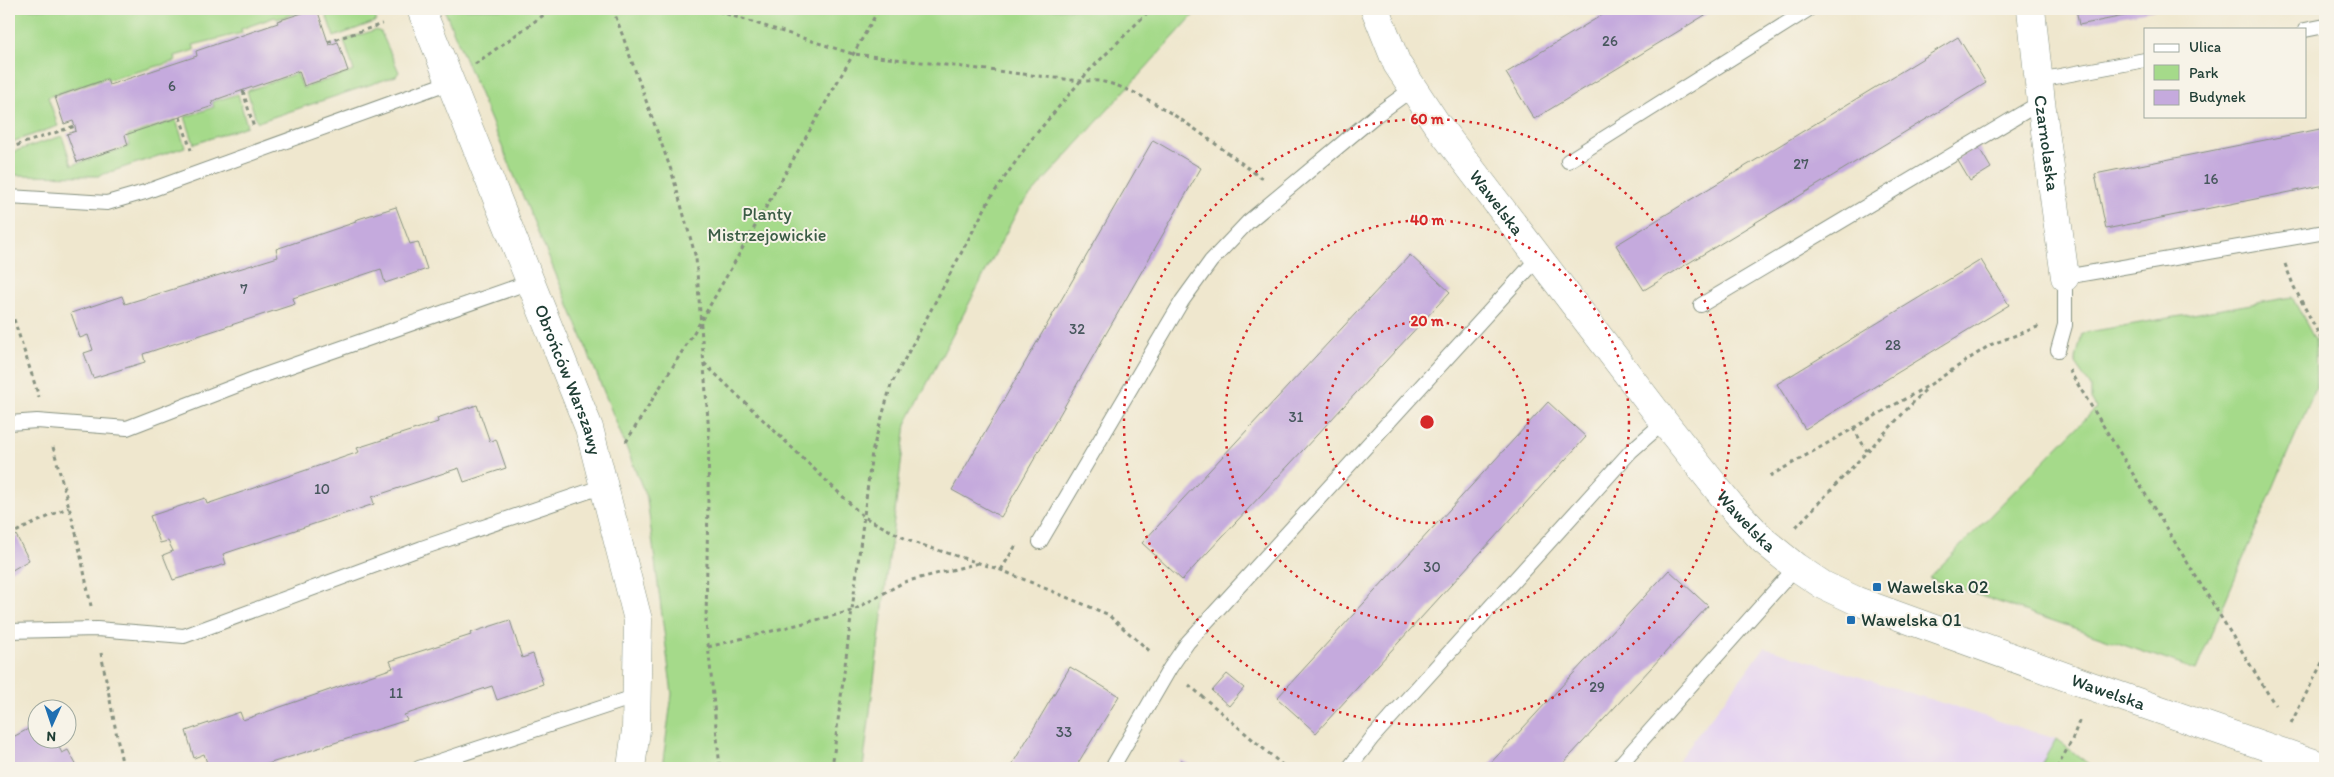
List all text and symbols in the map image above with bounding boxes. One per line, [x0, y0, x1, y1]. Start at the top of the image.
legend [2144, 28, 2306, 118]
house number: 26 [1602, 32, 1618, 50]
text: Ulica [2189, 38, 2222, 56]
text: Park [2189, 64, 2219, 82]
house number: 6 [168, 77, 176, 95]
text: Budynek [2189, 88, 2246, 106]
street label: Czarnolaska [2029, 94, 2064, 193]
text: 60 m [1410, 110, 1444, 128]
house number: 27 [1793, 155, 1809, 173]
street label: Wawelska [1465, 165, 1529, 240]
house number: 16 [2204, 170, 2219, 188]
park label: Planty Mistrzejowickie [708, 203, 826, 246]
text: 40 m [1410, 211, 1445, 229]
house number: 7 [240, 280, 248, 298]
street label: Obrońców Warszawy [530, 301, 607, 458]
text: 20 m [1410, 312, 1444, 330]
house number: 32 [1069, 320, 1085, 338]
house number: 28 [1885, 336, 1901, 354]
house number: 31 [1288, 408, 1304, 426]
centre of rings [1418, 413, 1436, 431]
house number: 10 [314, 480, 330, 498]
street label: Wawelska [1712, 486, 1781, 557]
house number: 30 [1423, 558, 1441, 576]
place label: Wawelska 02 [1887, 576, 1989, 598]
marker: Wawelska 02 [1871, 581, 1883, 593]
place label: Wawelska 01 [1861, 609, 1961, 631]
marker: Wawelska 01 [1845, 614, 1857, 626]
street label: Wawelska [2068, 669, 2149, 715]
house number: 29 [1589, 678, 1605, 696]
house number: 11 [389, 684, 403, 702]
north arrow [28, 700, 78, 750]
house number: 33 [1056, 723, 1072, 741]
text: N [46, 728, 57, 745]

